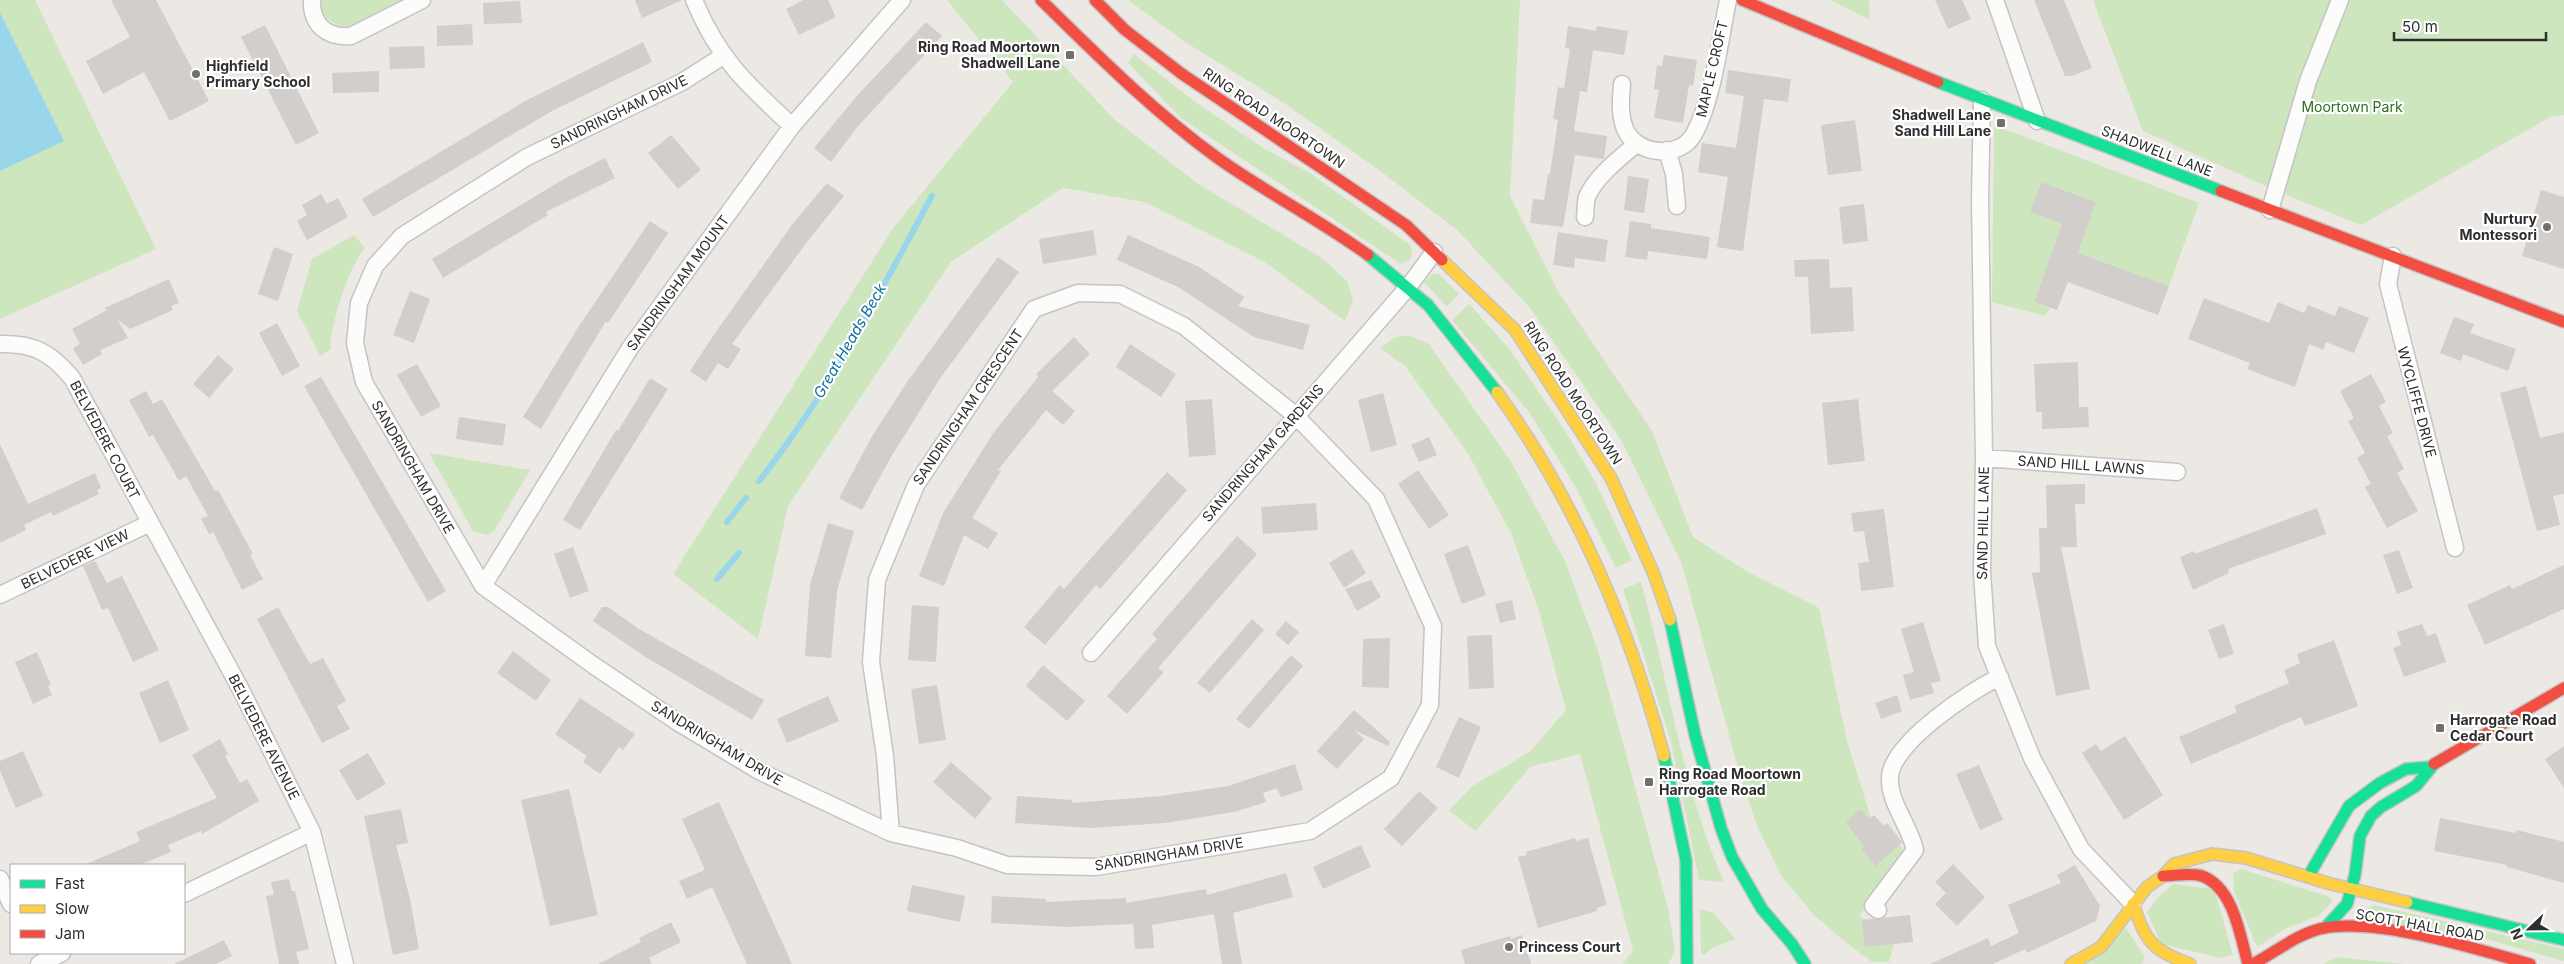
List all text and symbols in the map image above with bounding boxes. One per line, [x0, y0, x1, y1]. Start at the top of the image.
scale bar [2394, 10, 2546, 42]
text: 50 m [2402, 17, 2438, 36]
street label: MAPLE CROFT [1692, 19, 1731, 119]
place label: Ring Road Moortown Shadwell Lane [918, 38, 1060, 71]
marker: Ring Road Moortown Shadwell Lane [1064, 49, 1076, 61]
place label: Highfield Primary School [206, 57, 310, 90]
street label: RING ROAD MOORTOWN [1200, 64, 1348, 171]
marker: Highfield Primary School [190, 68, 202, 80]
street label: SANDRINGHAM DRIVE [547, 71, 690, 152]
park label: Moortown Park [2301, 98, 2403, 115]
place label: Shadwell Lane Sand Hill Lane [1892, 106, 1991, 139]
marker: Shadwell Lane Sand Hill Lane [1995, 117, 2007, 129]
street label: SHADWELL LANE [2099, 122, 2215, 180]
place label: Nurtury Montessori [2459, 210, 2538, 243]
street label: SANDRINGHAM MOUNT [623, 212, 732, 354]
marker: Nurtury Montessori [2541, 221, 2553, 233]
water label: Great Heads Beck [809, 279, 890, 401]
street label: RING ROAD MOORTOWN [1521, 318, 1626, 468]
street label: SANDRINGHAM CRESCENT [909, 325, 1026, 488]
street label: WYCLIFFE DRIVE [2394, 344, 2441, 459]
street label: BELVEDERE COURT [67, 378, 144, 502]
street label: SANDRINGHAM GARDENS [1198, 380, 1327, 525]
street label: SANDRINGHAM DRIVE [368, 397, 458, 536]
street label: SAND HILL LAWNS [2017, 452, 2145, 477]
street label: SAND HILL LANE [1973, 466, 1992, 580]
street label: BELVEDERE VIEW [18, 525, 132, 592]
street label: BELVEDERE AVENUE [225, 671, 303, 802]
street label: SANDRINGHAM DRIVE [648, 696, 786, 789]
place label: Harrogate Road Cedar Court [2450, 711, 2557, 744]
marker: Harrogate Road Cedar Court [2434, 722, 2446, 734]
place label: Ring Road Moortown Harrogate Road [1659, 765, 1801, 798]
marker: Ring Road Moortown Harrogate Road [1643, 776, 1655, 788]
street label: SANDRINGHAM DRIVE [1093, 833, 1245, 874]
legend [10, 864, 185, 954]
text: Fast [55, 874, 85, 893]
text: Slow [55, 899, 89, 918]
north arrow [2504, 904, 2554, 954]
street label: SCOTT HALL ROAD [2354, 905, 2486, 944]
text: Jam [55, 924, 85, 943]
text: N [2507, 926, 2526, 942]
place label: Princess Court [1519, 938, 1621, 955]
marker: Princess Court [1503, 941, 1515, 953]

